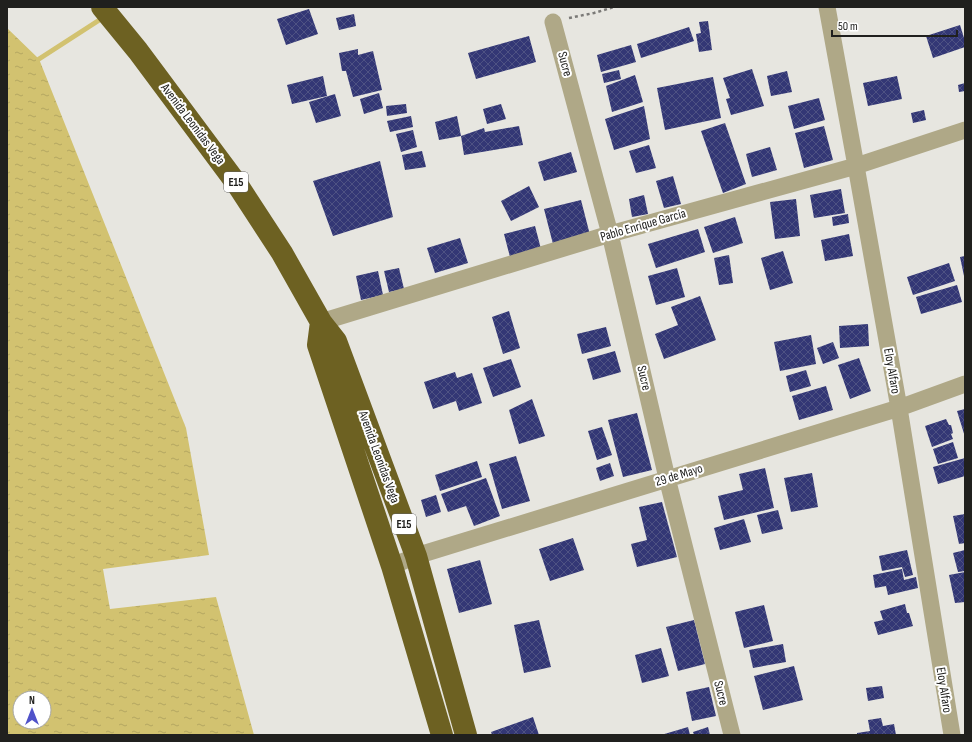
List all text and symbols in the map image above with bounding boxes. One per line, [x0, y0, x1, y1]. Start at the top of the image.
scale bar [832, 12, 957, 38]
text: 50 m [838, 19, 858, 34]
street label: Sucre [554, 50, 576, 78]
street label: Avenida Leonidas Vega [157, 80, 229, 168]
road number: E15 [224, 172, 248, 192]
street label: Pablo Enrique García [598, 205, 688, 245]
street label: Eloy Alfaro [880, 347, 904, 395]
street label: Sucre [633, 364, 655, 392]
street label: Avenida Leonidas Vega [355, 408, 403, 505]
street label: 29 de Mayo [653, 460, 705, 490]
road number: E15 [392, 514, 416, 534]
street label: Eloy Alfaro [933, 666, 955, 714]
street label: Sucre [710, 679, 732, 707]
north arrow [12, 690, 52, 730]
text: N [29, 694, 35, 707]

